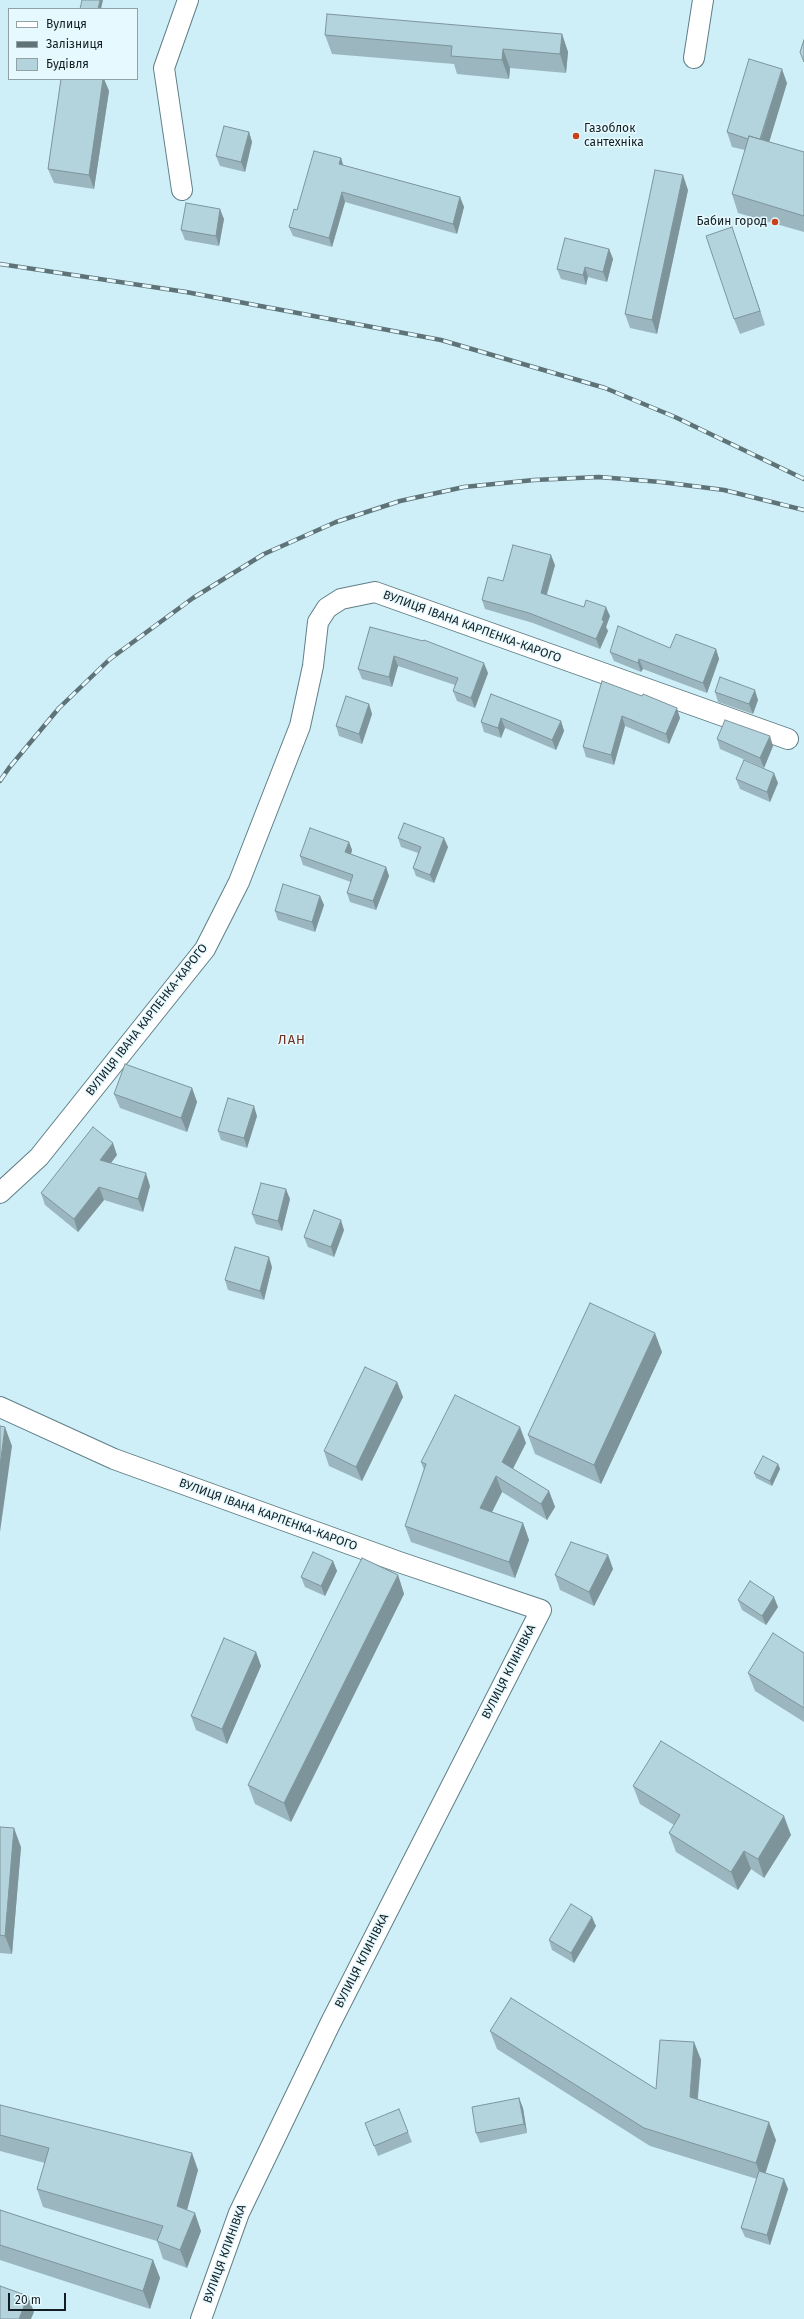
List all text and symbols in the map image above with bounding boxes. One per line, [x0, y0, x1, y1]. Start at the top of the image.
legend [8, 8, 138, 80]
text: Вулиця [46, 17, 87, 31]
text: Залізниця [46, 37, 103, 51]
text: Будівля [46, 57, 89, 71]
place label: Газоблок сантехніка [584, 122, 644, 150]
marker: Газоблок сантехніка [571, 131, 581, 141]
place label: Бабин город [697, 215, 767, 229]
marker: Бабин город [770, 217, 780, 227]
street label: ВУЛИЦЯ ІВАНА КАРПЕНКА-КАРОГО [381, 588, 563, 666]
street label: ВУЛИЦЯ ІВАНА КАРПЕНКА-КАРОГО [83, 941, 211, 1099]
district label: ЛАН [278, 1032, 306, 1048]
street label: ВУЛИЦЯ ІВАНА КАРПЕНКА-КАРОГО [177, 1476, 359, 1554]
street label: ВУЛИЦЯ КЛИНІВКА [479, 1622, 539, 1722]
street label: ВУЛИЦЯ КЛИНІВКА [332, 1911, 392, 2011]
street label: ВУЛИЦЯ КЛИНІВКА [200, 2203, 250, 2305]
scale bar [10, 2285, 68, 2311]
text: 20 m [15, 2293, 41, 2307]

